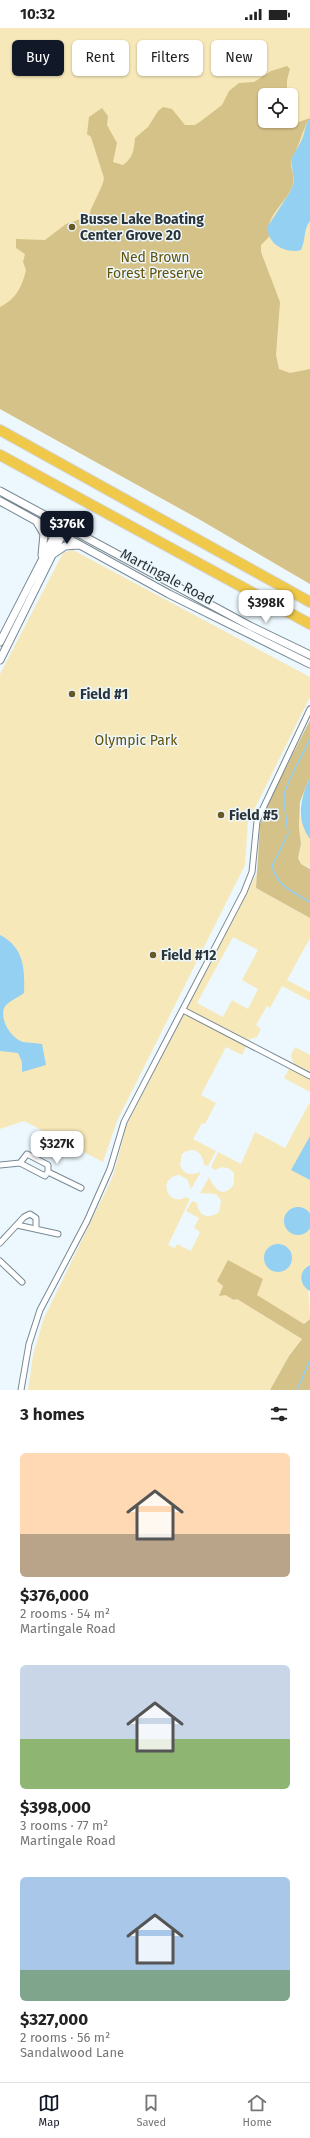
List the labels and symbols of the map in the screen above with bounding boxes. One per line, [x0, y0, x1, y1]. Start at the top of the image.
place label: Busse Lake Boating Center Grove 20 [80, 211, 204, 244]
marker: Busse Lake Boating Center Grove 20 [67, 222, 77, 232]
park label: Ned Brown Forest Preserve [107, 249, 203, 282]
pin: $376K [39, 511, 95, 545]
street label: Martingale Road [117, 545, 217, 609]
pin: $398K [238, 590, 294, 624]
place label: Field #1 [80, 686, 128, 703]
marker: Field #1 [67, 689, 77, 699]
park label: Olympic Park [95, 732, 178, 749]
place label: Field #5 [229, 807, 279, 824]
marker: Field #5 [216, 810, 226, 820]
place label: Field #12 [161, 947, 216, 964]
marker: Field #12 [148, 950, 158, 960]
pin: $327K [29, 1131, 85, 1165]

